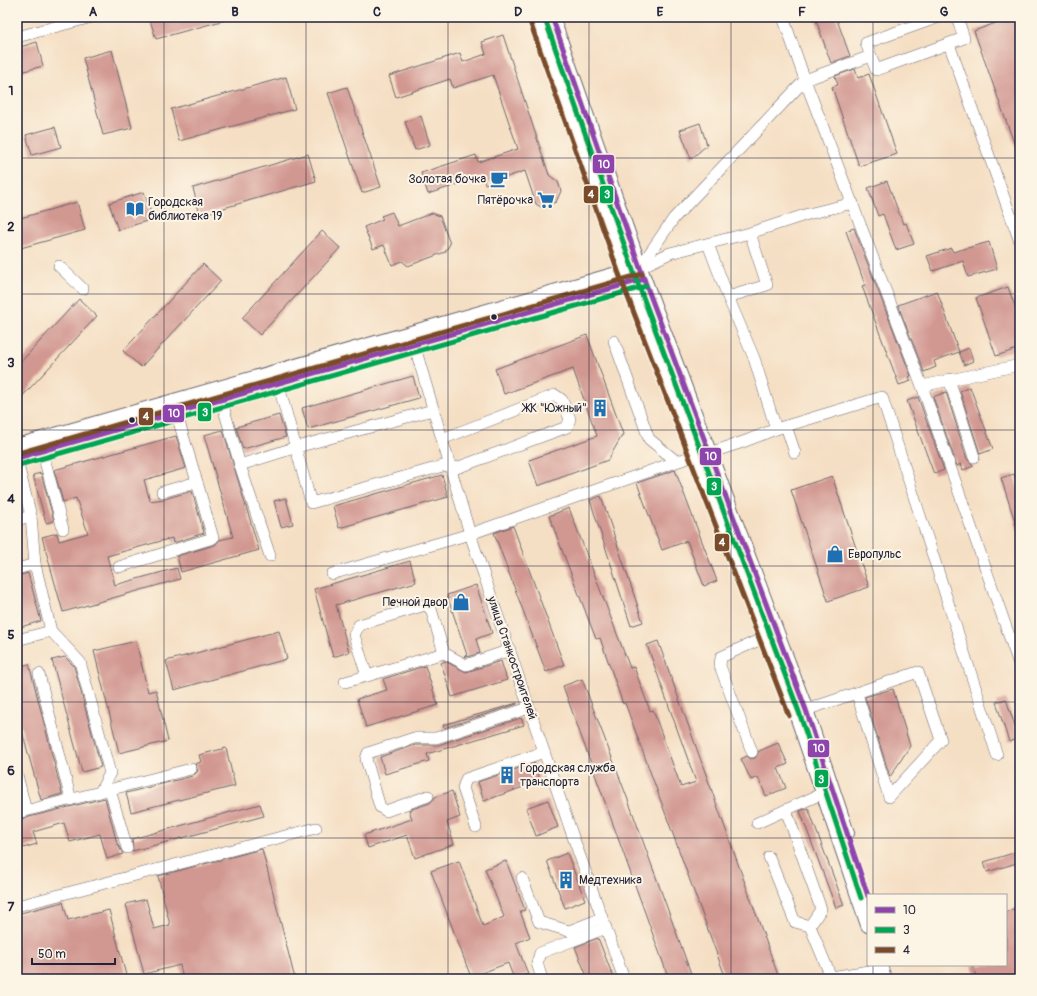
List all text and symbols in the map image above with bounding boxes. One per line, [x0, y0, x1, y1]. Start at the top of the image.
text: A [89, 4, 98, 20]
text: B [231, 4, 239, 20]
text: C [373, 4, 381, 20]
text: D [514, 4, 522, 20]
text: E [657, 4, 664, 20]
text: F [798, 4, 806, 20]
text: G [940, 4, 949, 20]
text: 1 [8, 83, 14, 99]
line badge: 10 [592, 154, 615, 174]
text: 10 [598, 158, 610, 171]
cafe icon: Золотая бочка [489, 169, 509, 189]
place label: Золотая бочка [409, 172, 486, 187]
line badge: 4 [583, 185, 599, 204]
line badge: 3 [599, 185, 614, 204]
text: 4 [587, 188, 595, 201]
text: 3 [604, 188, 610, 201]
supermarket icon: Пятёрочка [536, 190, 556, 210]
place label: Пятёрочка [478, 193, 533, 208]
place label: Городская библиотека 19 [148, 195, 222, 224]
library icon: Городская библиотека 19 [125, 199, 145, 219]
text: 2 [7, 219, 15, 235]
unlabelled marker [489, 312, 499, 322]
text: 3 [7, 355, 15, 371]
building icon: ЖК "Южный" [590, 398, 610, 418]
place label: ЖК "Южный" [521, 401, 587, 416]
line badge: 3 [197, 402, 212, 422]
line badge: 10 [162, 404, 185, 423]
text: 3 [202, 406, 208, 419]
line badge: 4 [138, 407, 154, 426]
text: 10 [168, 407, 180, 420]
text: 4 [142, 410, 150, 423]
unlabelled marker [127, 415, 137, 425]
line badge: 10 [699, 447, 722, 466]
text: 10 [705, 450, 717, 463]
line badge: 3 [706, 477, 722, 496]
text: 3 [711, 480, 717, 493]
text: 4 [7, 491, 15, 507]
line badge: 4 [714, 533, 730, 552]
text: 4 [718, 536, 726, 549]
shop icon: Европульс [825, 544, 845, 564]
place label: Европульс [848, 547, 901, 562]
shop icon: Печной двор [451, 592, 471, 612]
street label: улица Станкостроителей [484, 593, 540, 722]
place label: Печной двор [383, 595, 448, 610]
text: 5 [7, 627, 15, 643]
line badge: 10 [807, 739, 830, 758]
text: 10 [813, 742, 825, 755]
place label: Городская служба транспорта [520, 761, 616, 790]
text: 6 [7, 763, 15, 779]
building icon: Городская служба транспорта [497, 765, 517, 785]
line badge: 3 [814, 769, 829, 788]
text: 3 [818, 773, 824, 786]
building icon: Медтехника [556, 870, 576, 890]
place label: Медтехника [579, 873, 642, 888]
legend [867, 894, 1007, 966]
text: 7 [8, 899, 15, 915]
text: 10 [903, 903, 916, 918]
text: 3 [903, 923, 910, 938]
scale bar [32, 940, 115, 966]
text: 4 [903, 943, 910, 958]
text: 50 m [38, 947, 66, 962]

